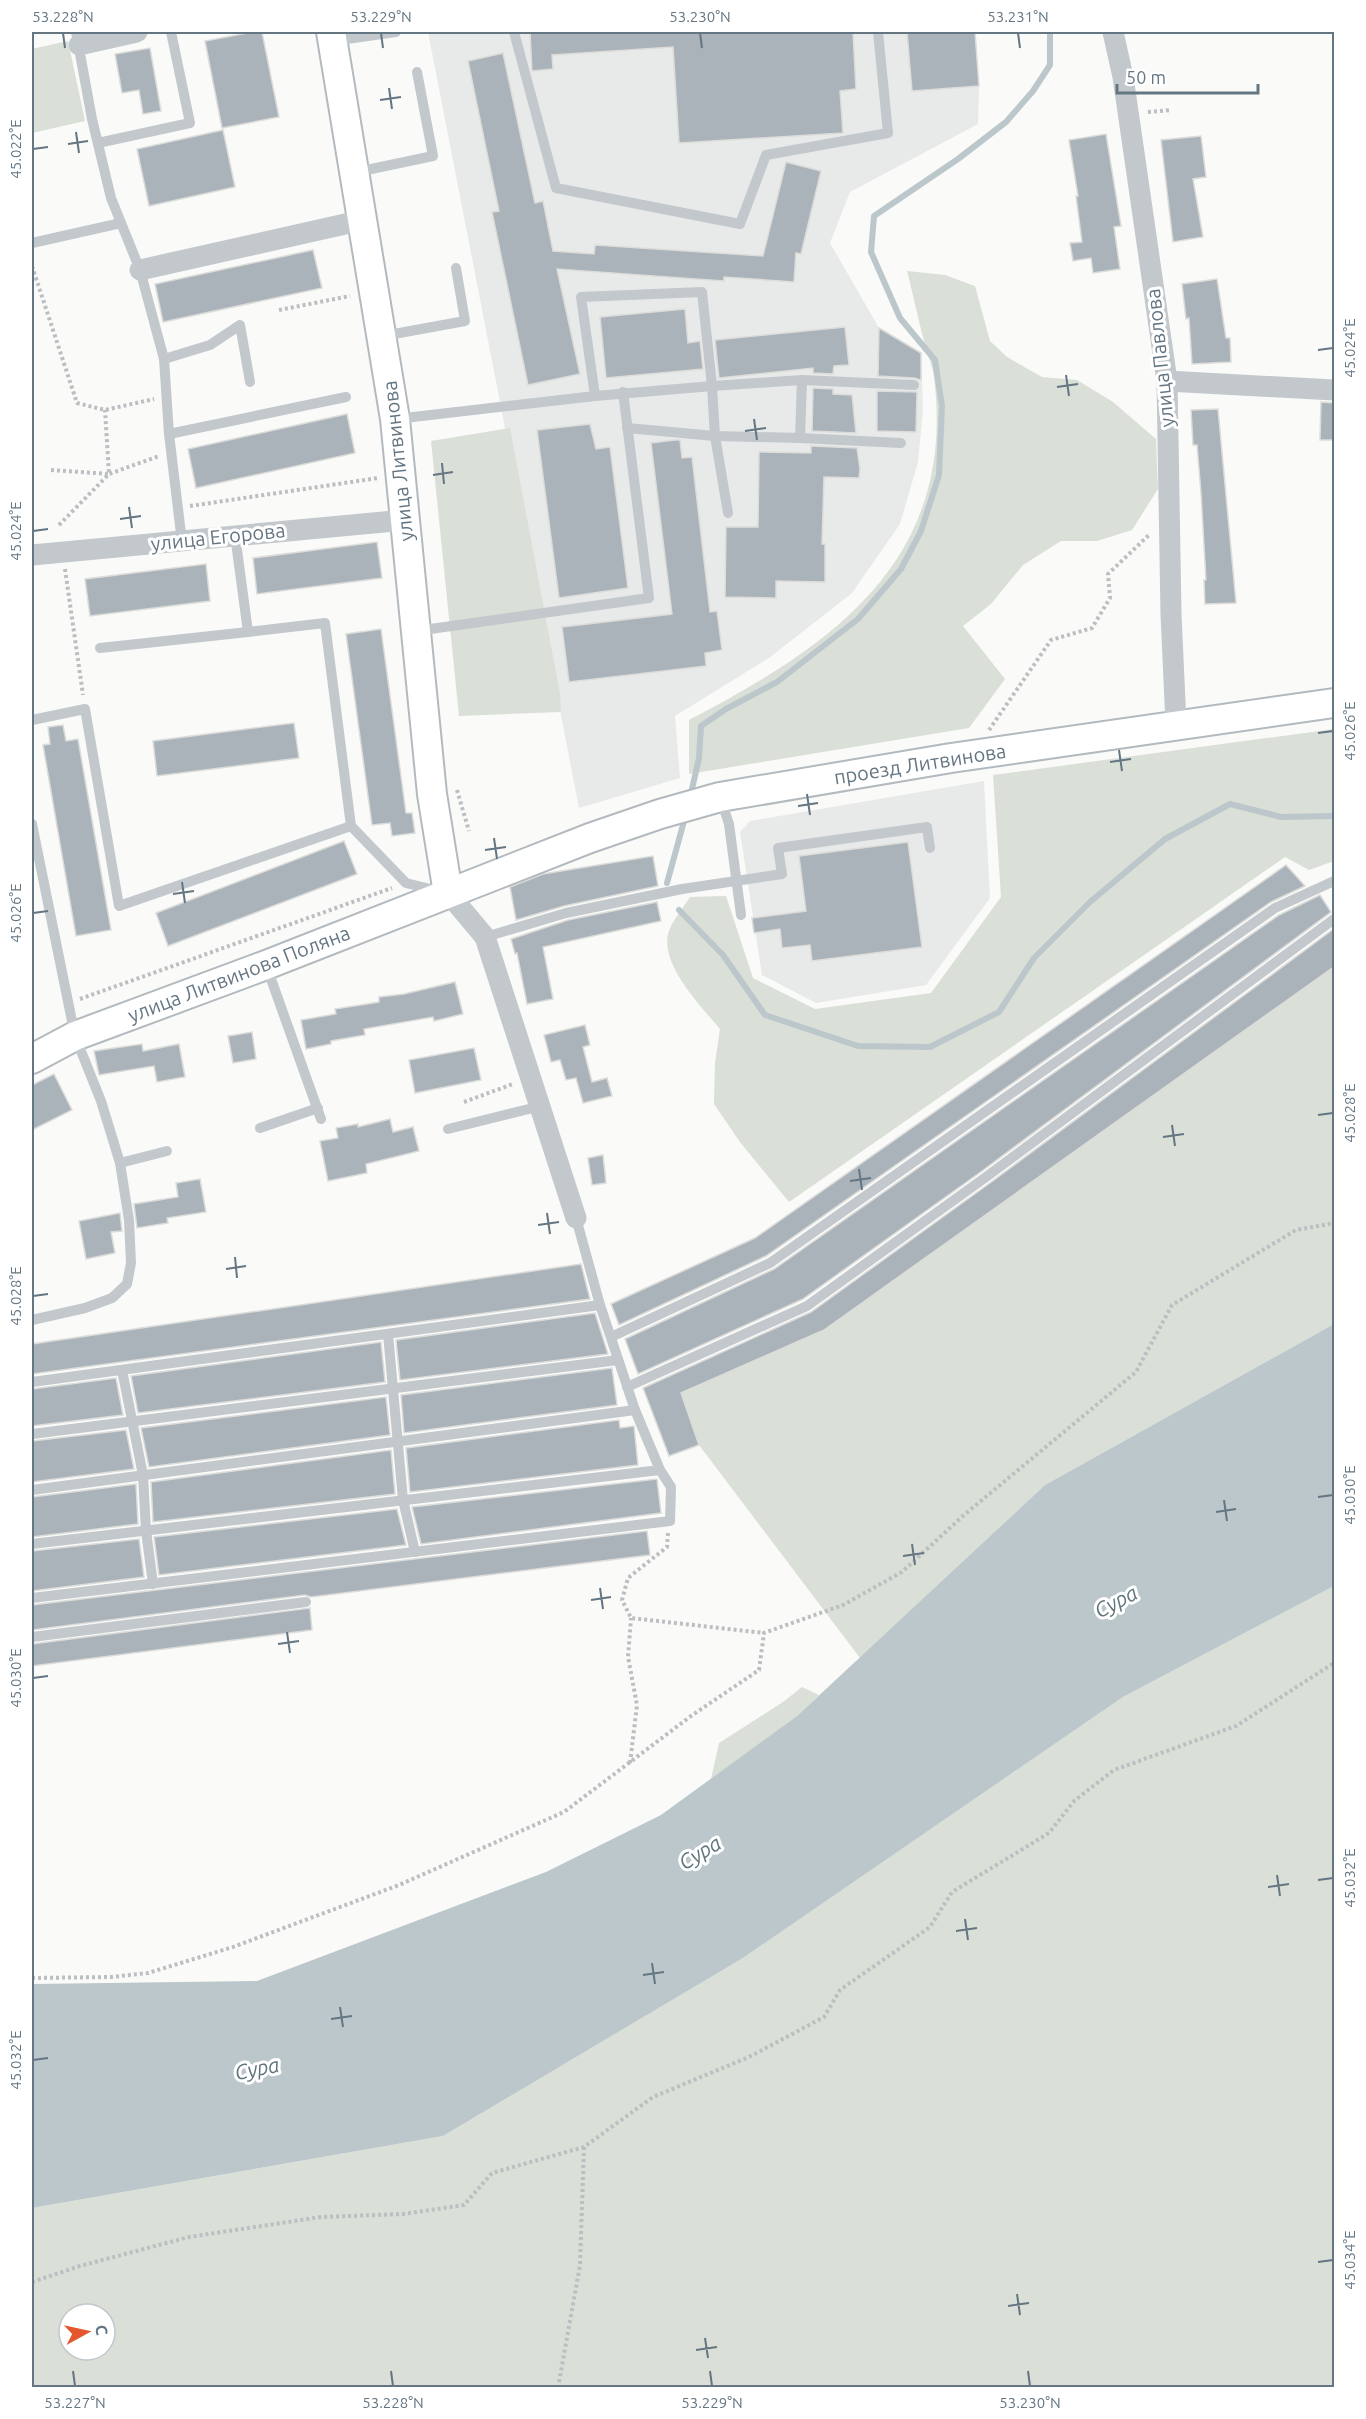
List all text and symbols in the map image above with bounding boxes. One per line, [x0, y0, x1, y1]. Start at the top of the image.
text: 53.228°N [32, 8, 94, 25]
text: 53.229°N [350, 8, 412, 25]
text: 53.230°N [669, 8, 731, 25]
text: 53.231°N [987, 8, 1049, 25]
scale bar [1117, 57, 1258, 95]
text: 50 m [1126, 67, 1166, 87]
text: 45.022°E [7, 119, 24, 179]
street label: улица Павлова [1141, 288, 1178, 428]
text: 45.024°E [1341, 318, 1358, 378]
street label: улица Литвинова [378, 380, 417, 543]
text: 45.024°E [7, 501, 24, 561]
street label: улица Егорова [150, 518, 286, 555]
text: 45.026°E [1341, 701, 1358, 761]
street label: проезд Литвинова [832, 739, 1008, 788]
text: 45.026°E [7, 883, 24, 943]
street label: улица Литвинова Поляна [125, 921, 353, 1027]
text: 45.028°E [1341, 1083, 1358, 1143]
text: 45.028°E [7, 1266, 24, 1326]
text: 45.030°E [1341, 1465, 1358, 1525]
water label: Сура [1090, 1580, 1141, 1622]
text: 45.030°E [7, 1648, 24, 1708]
water label: Сура [674, 1830, 725, 1874]
text: 45.032°E [1341, 1848, 1358, 1908]
text: 45.032°E [7, 2030, 24, 2090]
water label: Сура [232, 2052, 281, 2084]
text: 45.034°E [1341, 2230, 1358, 2290]
north arrow [57, 2302, 117, 2362]
text: С [92, 2324, 111, 2336]
text: 53.227°N [44, 2394, 106, 2411]
text: 53.228°N [362, 2394, 424, 2411]
text: 53.229°N [681, 2394, 743, 2411]
text: 53.230°N [999, 2394, 1061, 2411]

